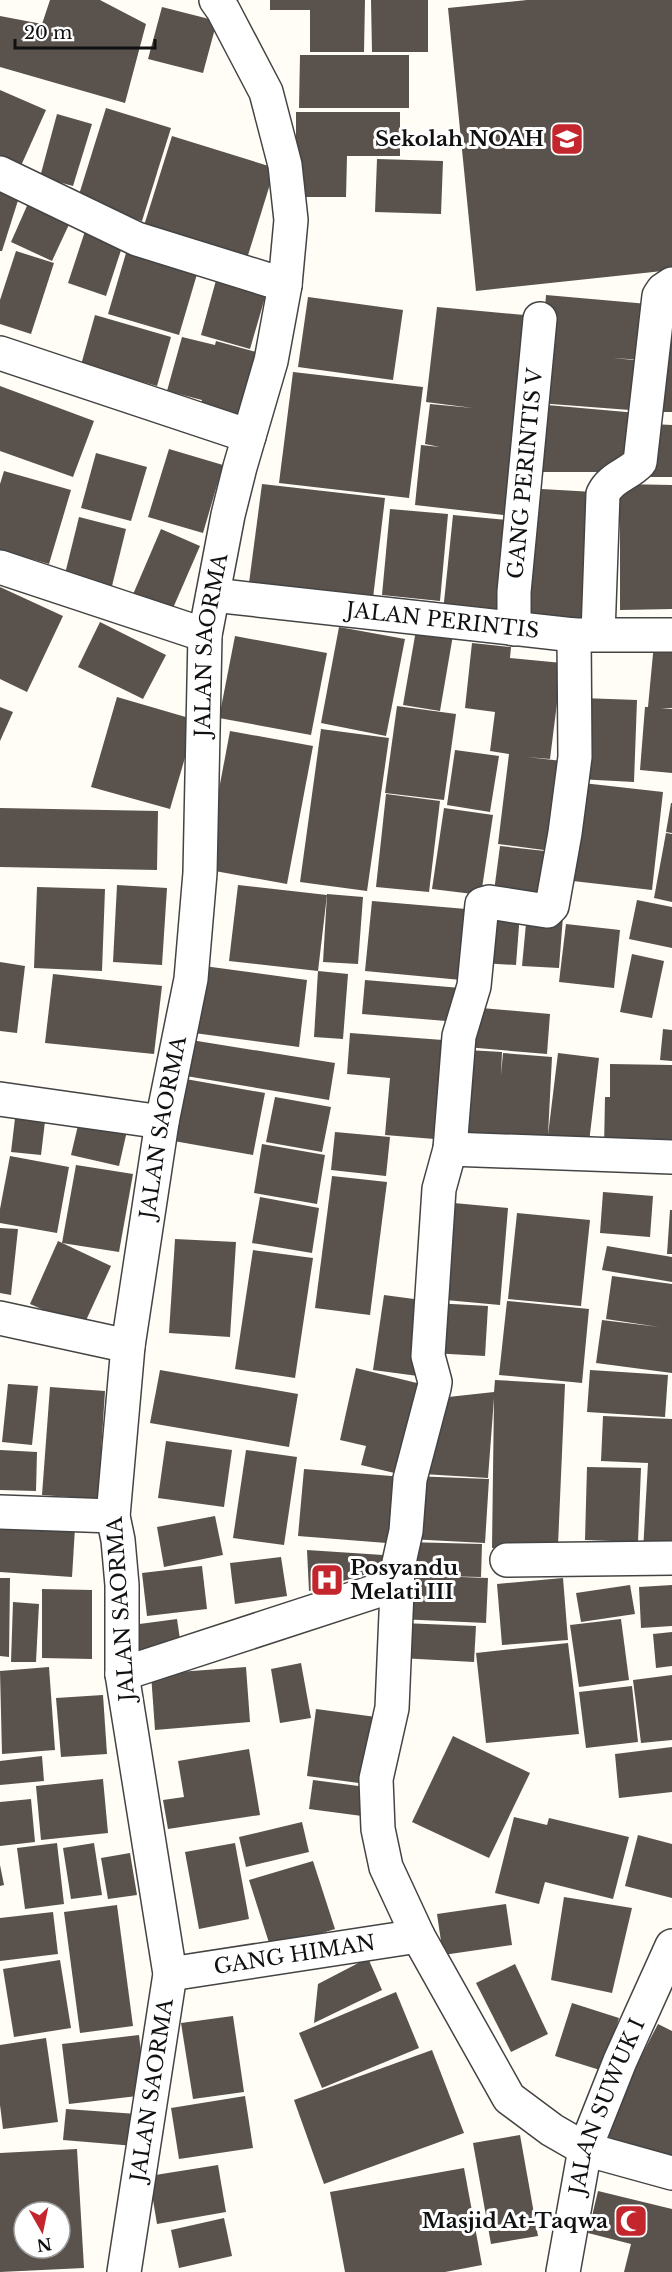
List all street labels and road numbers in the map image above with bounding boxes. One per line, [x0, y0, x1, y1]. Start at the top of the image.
street label: GANG PERINTIS V [502, 367, 548, 580]
street label: JALAN SAORMA [190, 550, 234, 740]
street label: JALAN PERINTIS [342, 597, 540, 644]
street label: JALAN SAORMA [134, 1033, 192, 1224]
street label: JALAN SAORMA [102, 1515, 141, 1705]
street label: GANG HIMAN [212, 1930, 377, 1980]
street label: JALAN SAORMA [125, 1996, 179, 2186]
street label: JALAN SUWUK I [564, 2014, 650, 2199]

